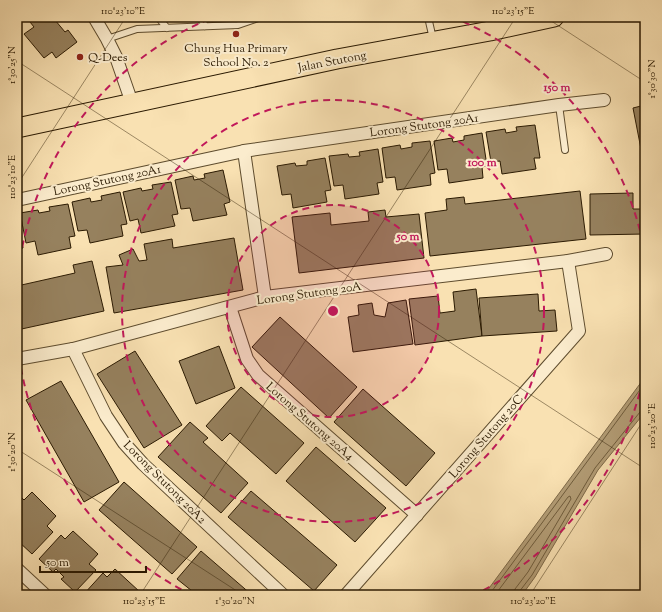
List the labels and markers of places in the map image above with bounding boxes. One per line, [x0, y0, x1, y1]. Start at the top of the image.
marker: Chung Hua Primary School No. 2 [231, 29, 241, 39]
place label: Chung Hua Primary School No. 2 [184, 40, 288, 72]
place label: Q-Dees [88, 49, 128, 67]
marker: Q-Dees [75, 52, 85, 62]
centre of rings [326, 304, 340, 318]

